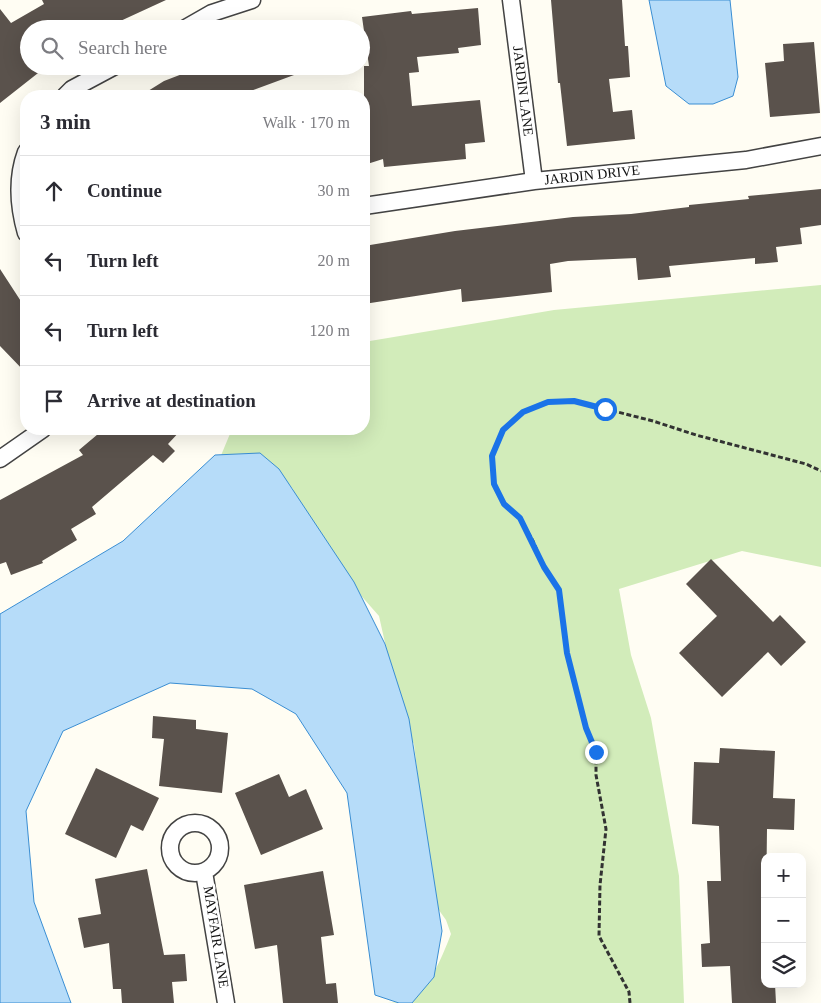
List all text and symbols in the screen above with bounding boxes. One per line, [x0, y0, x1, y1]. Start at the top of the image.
search box [20, 20, 370, 75]
icon: search [38, 34, 66, 62]
text: Search here [78, 37, 167, 58]
street label: JARDIN LANE [510, 45, 536, 137]
text: 3 min [40, 110, 91, 134]
text: Walk · 170 m [263, 114, 350, 131]
street label: JARDIN DRIVE [543, 163, 641, 187]
icon: ahead [40, 177, 68, 205]
text: Continue [87, 180, 162, 201]
text: 30 m [318, 182, 350, 199]
icon: left [40, 247, 68, 275]
text: Turn left [87, 250, 159, 271]
text: 20 m [318, 252, 350, 269]
icon: left [40, 317, 68, 345]
text: Turn left [87, 320, 159, 341]
text: 120 m [310, 322, 350, 339]
icon: arrive [40, 387, 68, 415]
text: Arrive at destination [87, 390, 256, 411]
route start [594, 398, 617, 421]
route end [585, 741, 608, 764]
map controls [761, 853, 806, 988]
button: + [761, 853, 806, 898]
street label: MAYFAIR LANE [201, 885, 231, 989]
button: − [761, 898, 806, 943]
button: layers [761, 943, 806, 988]

